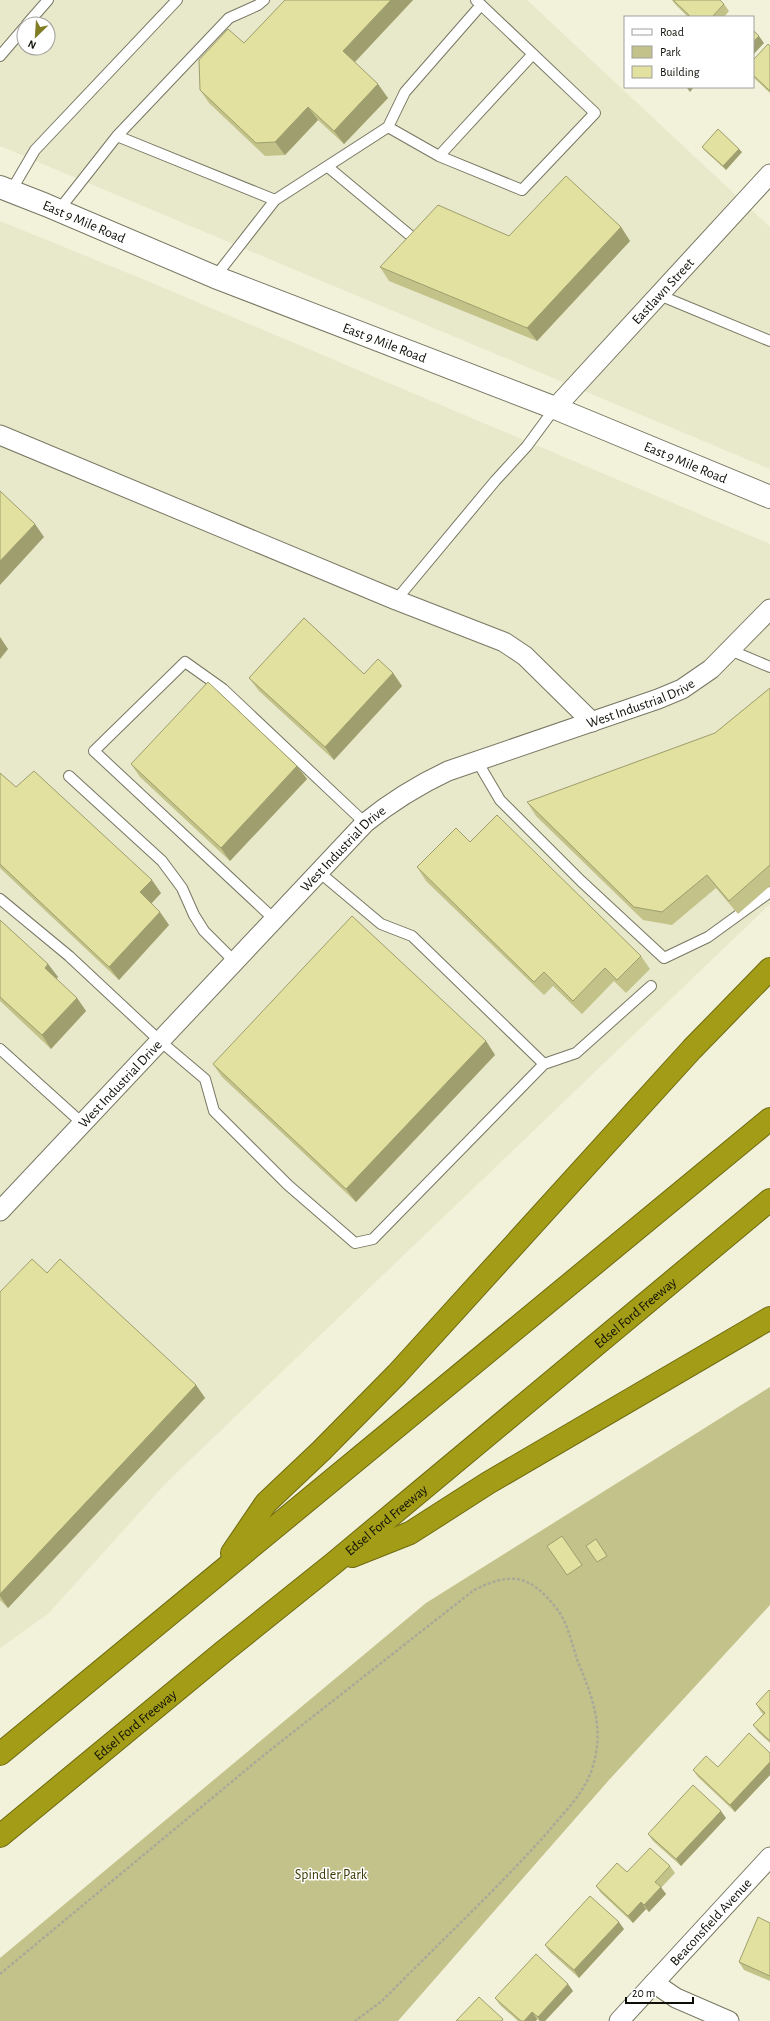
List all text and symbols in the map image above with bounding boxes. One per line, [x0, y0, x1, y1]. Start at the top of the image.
north arrow [16, 16, 56, 56]
legend [624, 16, 754, 88]
text: Road [660, 26, 684, 38]
text: N [26, 38, 38, 51]
text: Park [660, 46, 681, 58]
text: Building [660, 66, 700, 78]
street label: East 9 Mile Road [40, 198, 127, 246]
street label: Eastlawn Street [630, 255, 697, 327]
street label: East 9 Mile Road [341, 321, 428, 366]
street label: East 9 Mile Road [642, 440, 729, 486]
street label: West Industrial Drive [585, 676, 698, 731]
street label: West Industrial Drive [298, 804, 389, 895]
street label: West Industrial Drive [76, 1038, 165, 1131]
street label: Edsel Ford Freeway [592, 1275, 679, 1351]
street label: Edsel Ford Freeway [343, 1482, 430, 1559]
street label: Edsel Ford Freeway [92, 1688, 179, 1763]
park label: Spindler Park [295, 1868, 368, 1882]
street label: Beaconsfield Avenue [668, 1876, 755, 1969]
scale bar [626, 1979, 693, 2005]
text: 20 m [632, 1987, 655, 1999]

